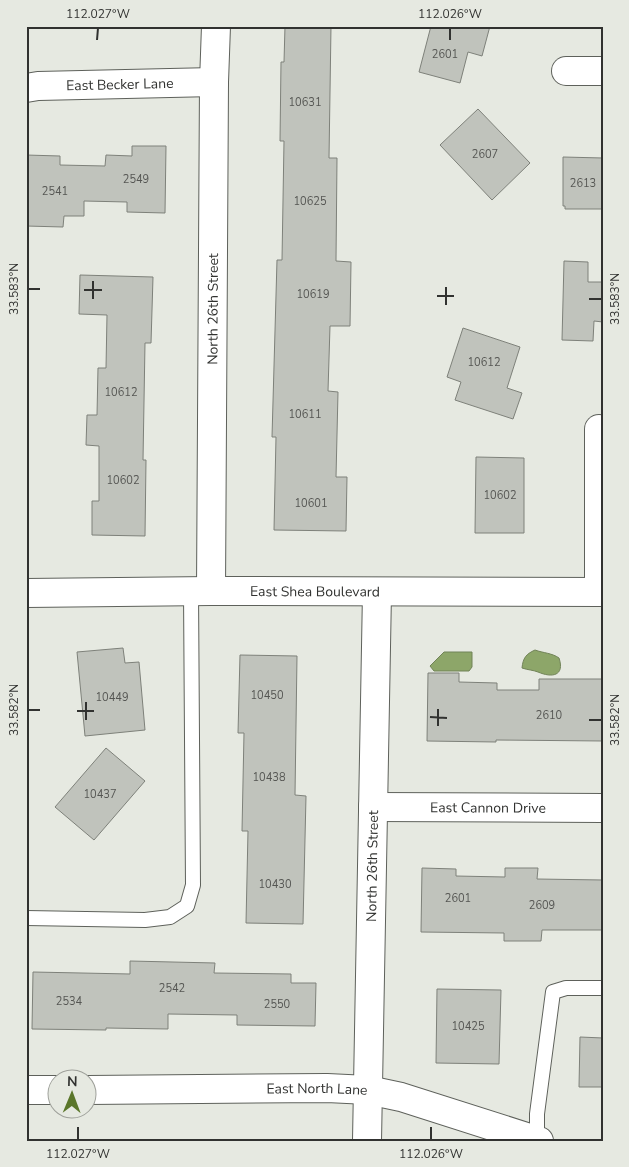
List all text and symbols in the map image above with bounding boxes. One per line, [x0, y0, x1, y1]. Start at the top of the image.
text: 112.027°W [66, 6, 130, 22]
text: 112.026°W [418, 6, 482, 22]
house number: 2601 [432, 47, 458, 62]
street label: East Becker Lane [66, 74, 174, 95]
house number: 10631 [289, 95, 322, 110]
house number: 2607 [472, 147, 498, 162]
house number: 2549 [123, 172, 149, 187]
house number: 2613 [570, 176, 596, 191]
house number: 2541 [42, 184, 68, 199]
house number: 10625 [294, 194, 327, 209]
street label: North 26th Street [203, 253, 223, 365]
text: 33.583°N [6, 263, 22, 315]
text: 33.583°N [607, 273, 623, 325]
house number: 10619 [297, 287, 330, 302]
house number: 10612 [468, 355, 501, 370]
house number: 10612 [105, 385, 138, 400]
house number: 10611 [289, 407, 322, 422]
house number: 10602 [107, 473, 140, 488]
house number: 10602 [484, 488, 517, 503]
house number: 10601 [295, 496, 328, 511]
street label: East Shea Boulevard [250, 582, 380, 601]
text: 33.582°N [6, 684, 22, 736]
house number: 10450 [251, 688, 284, 703]
house number: 10449 [96, 690, 129, 705]
text: 33.582°N [607, 694, 623, 746]
house number: 2610 [536, 708, 563, 723]
house number: 10438 [253, 770, 286, 785]
house number: 10437 [84, 787, 117, 802]
street label: East Cannon Drive [430, 798, 546, 818]
street label: North 26th Street [362, 810, 383, 922]
house number: 10430 [259, 877, 292, 892]
house number: 2601 [445, 891, 471, 906]
house number: 2609 [529, 898, 555, 913]
house number: 2542 [159, 981, 185, 996]
house number: 2534 [56, 994, 83, 1009]
house number: 2550 [264, 997, 291, 1012]
house number: 10425 [452, 1019, 485, 1034]
north arrow [48, 1070, 98, 1120]
text: N [67, 1072, 78, 1091]
street label: East North Lane [266, 1079, 368, 1100]
text: 112.027°W [46, 1146, 110, 1162]
text: 112.026°W [399, 1146, 463, 1162]

